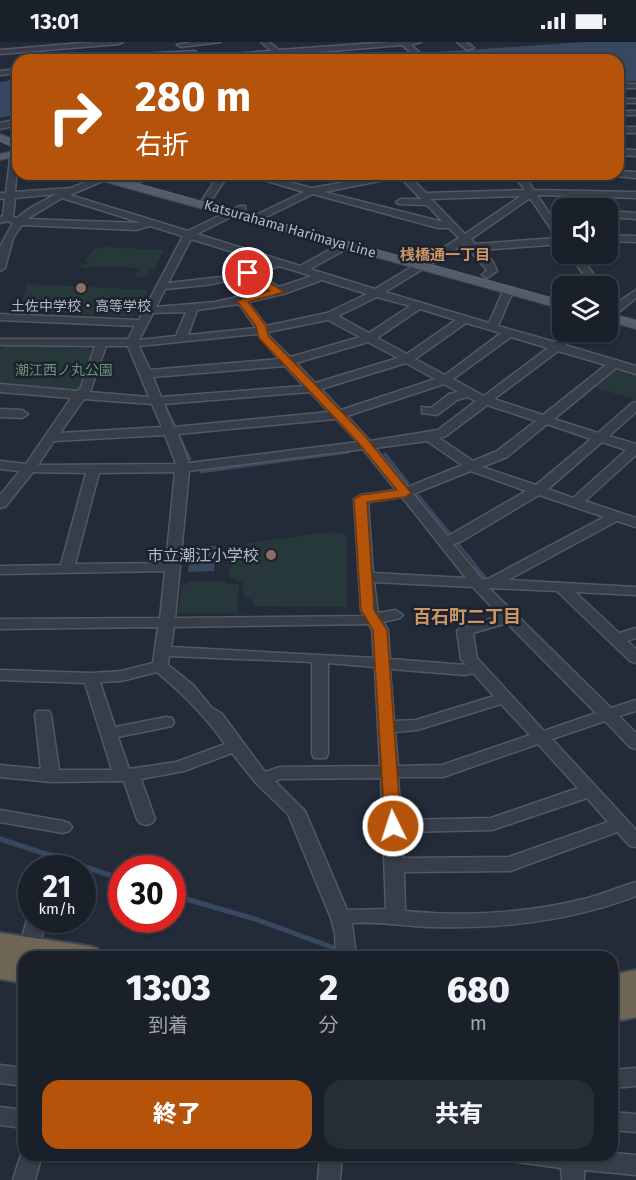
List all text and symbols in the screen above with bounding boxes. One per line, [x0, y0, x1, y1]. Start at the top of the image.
text: 13:01 [30, 8, 80, 35]
text: 280 m [135, 72, 251, 122]
icon: right [36, 78, 114, 156]
text: 右折 [135, 129, 189, 161]
street label: Katsurahama Harimaya Line [202, 196, 378, 262]
map controls [552, 198, 618, 342]
button: sound [552, 198, 618, 264]
district label: 桟橋通一丁目 [400, 246, 490, 264]
pin [222, 247, 273, 298]
icon: arrive [231, 256, 264, 289]
button: layers [552, 276, 618, 342]
marker: 土佐中学校・高等学校 [74, 281, 88, 295]
place label: 土佐中学校・高等学校 [11, 298, 151, 315]
park label: 潮江西ノ丸公園 [15, 362, 113, 379]
place label: 市立潮江小学校 [147, 546, 259, 565]
marker: 市立潮江小学校 [264, 548, 278, 562]
district label: 百石町二丁目 [413, 606, 521, 628]
position arrow [361, 794, 425, 858]
speed limit sign: 30 [108, 855, 186, 933]
text: 21 [43, 869, 71, 905]
text: km/h [38, 900, 76, 918]
text: 13:03 [126, 966, 211, 1010]
text: 2 [319, 966, 338, 1010]
text: 680 [447, 968, 510, 1012]
text: m [470, 1011, 487, 1035]
text: 到着 [148, 1013, 188, 1037]
text: 分 [319, 1013, 339, 1037]
button: 終了 [42, 1080, 312, 1149]
button: 共有 [324, 1080, 594, 1149]

